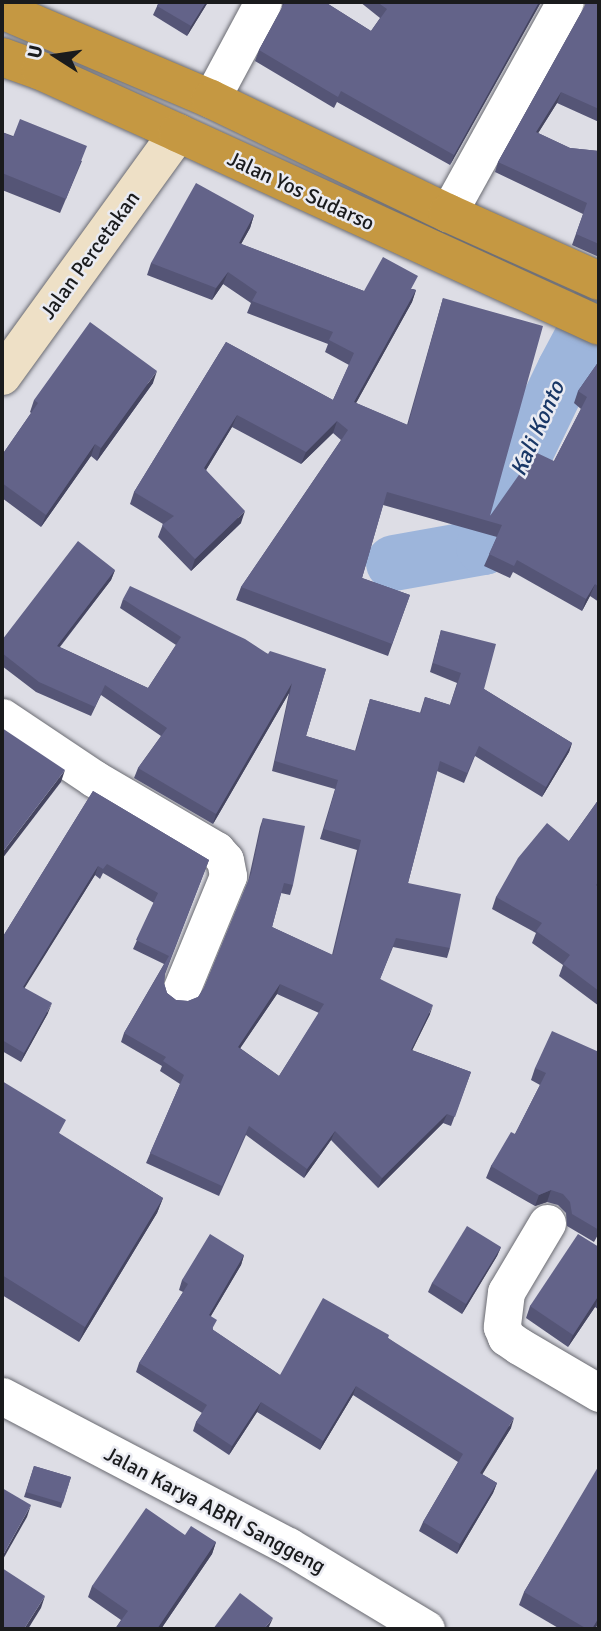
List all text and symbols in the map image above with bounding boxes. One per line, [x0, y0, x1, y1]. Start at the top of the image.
north arrow [21, 21, 91, 91]
text: U [22, 43, 49, 60]
street label: Jalan Yos Sudarso [224, 146, 378, 236]
street label: Jalan Percetakan [35, 186, 145, 324]
water label: Kali Konto [505, 377, 571, 481]
street label: Jalan Karya ABRI Sanggeng [100, 1441, 330, 1579]

